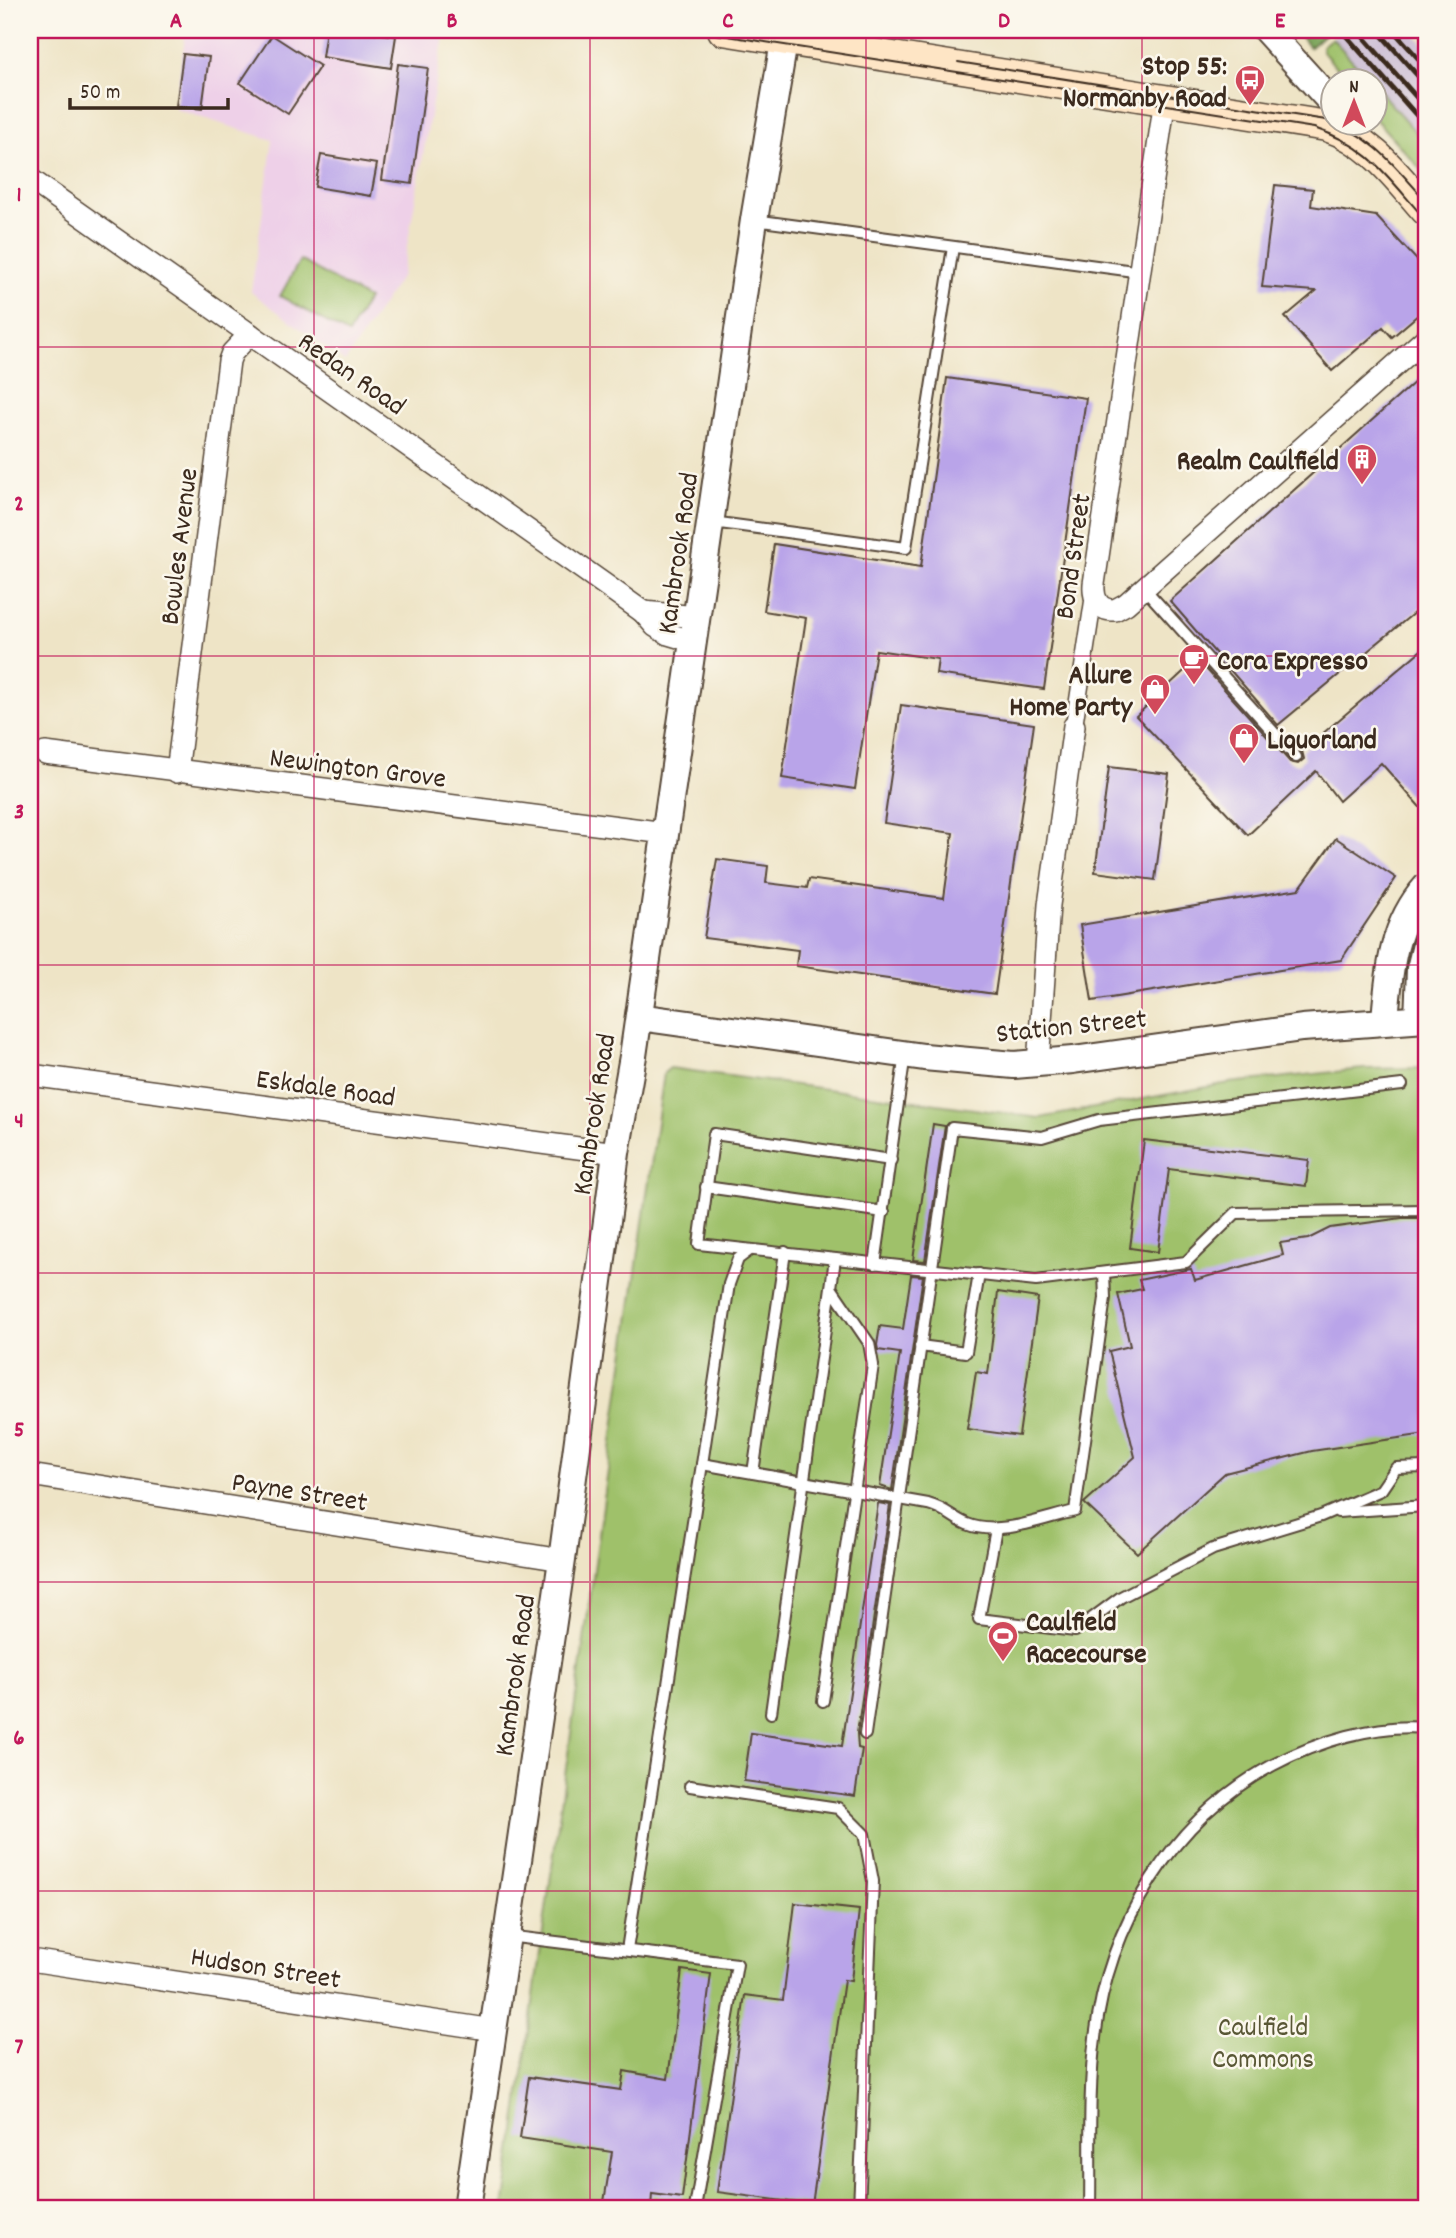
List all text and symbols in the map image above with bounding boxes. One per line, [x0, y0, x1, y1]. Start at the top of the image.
text: A [170, 6, 182, 39]
text: B [447, 6, 458, 39]
text: C [722, 6, 734, 39]
text: D [998, 6, 1010, 39]
text: E [1275, 6, 1286, 39]
place label: Stop 55: Normanby Road [1063, 49, 1227, 121]
bus stop icon: Stop 55: Normanby Road [1233, 63, 1267, 107]
scale bar [70, 66, 228, 110]
north arrow [1320, 66, 1390, 136]
text: N [1349, 75, 1359, 102]
text: 50 m [80, 79, 120, 109]
text: 1 [16, 180, 22, 213]
street label: Redan Road [288, 324, 412, 428]
building icon: Realm Caulfield [1345, 442, 1379, 486]
place label: Realm Caulfield [1177, 444, 1339, 484]
street label: Bowles Avenue [153, 466, 211, 627]
street label: Kambrook Road [650, 470, 712, 637]
text: 2 [14, 489, 24, 522]
street label: Bond Street [1047, 491, 1105, 622]
cafe icon: Cora Expresso [1177, 642, 1211, 686]
place label: Cora Expresso [1217, 644, 1368, 684]
place label: Allure Home Party [1009, 658, 1134, 730]
shop icon: Allure Home Party [1138, 672, 1172, 716]
shop icon: Liquorland [1227, 721, 1261, 765]
place label: Liquorland [1267, 723, 1377, 763]
street label: Newington Grove [267, 740, 448, 802]
text: 3 [14, 797, 24, 830]
street label: Station Street [994, 1001, 1149, 1057]
street label: Kambrook Road [564, 1031, 629, 1198]
street label: Eskdale Road [253, 1061, 397, 1120]
text: 4 [14, 1106, 24, 1139]
text: 5 [14, 1415, 24, 1448]
street label: Payne Street [228, 1464, 370, 1525]
street label: Kambrook Road [487, 1592, 549, 1759]
place label: Caulfield Racecourse [1026, 1605, 1147, 1677]
sports icon: Caulfield Racecourse [986, 1619, 1020, 1663]
text: 6 [13, 1723, 25, 1756]
street label: Hudson Street [187, 1939, 343, 2003]
park label: Caulfield Commons [1212, 2010, 1314, 2082]
text: 7 [15, 2032, 24, 2065]

